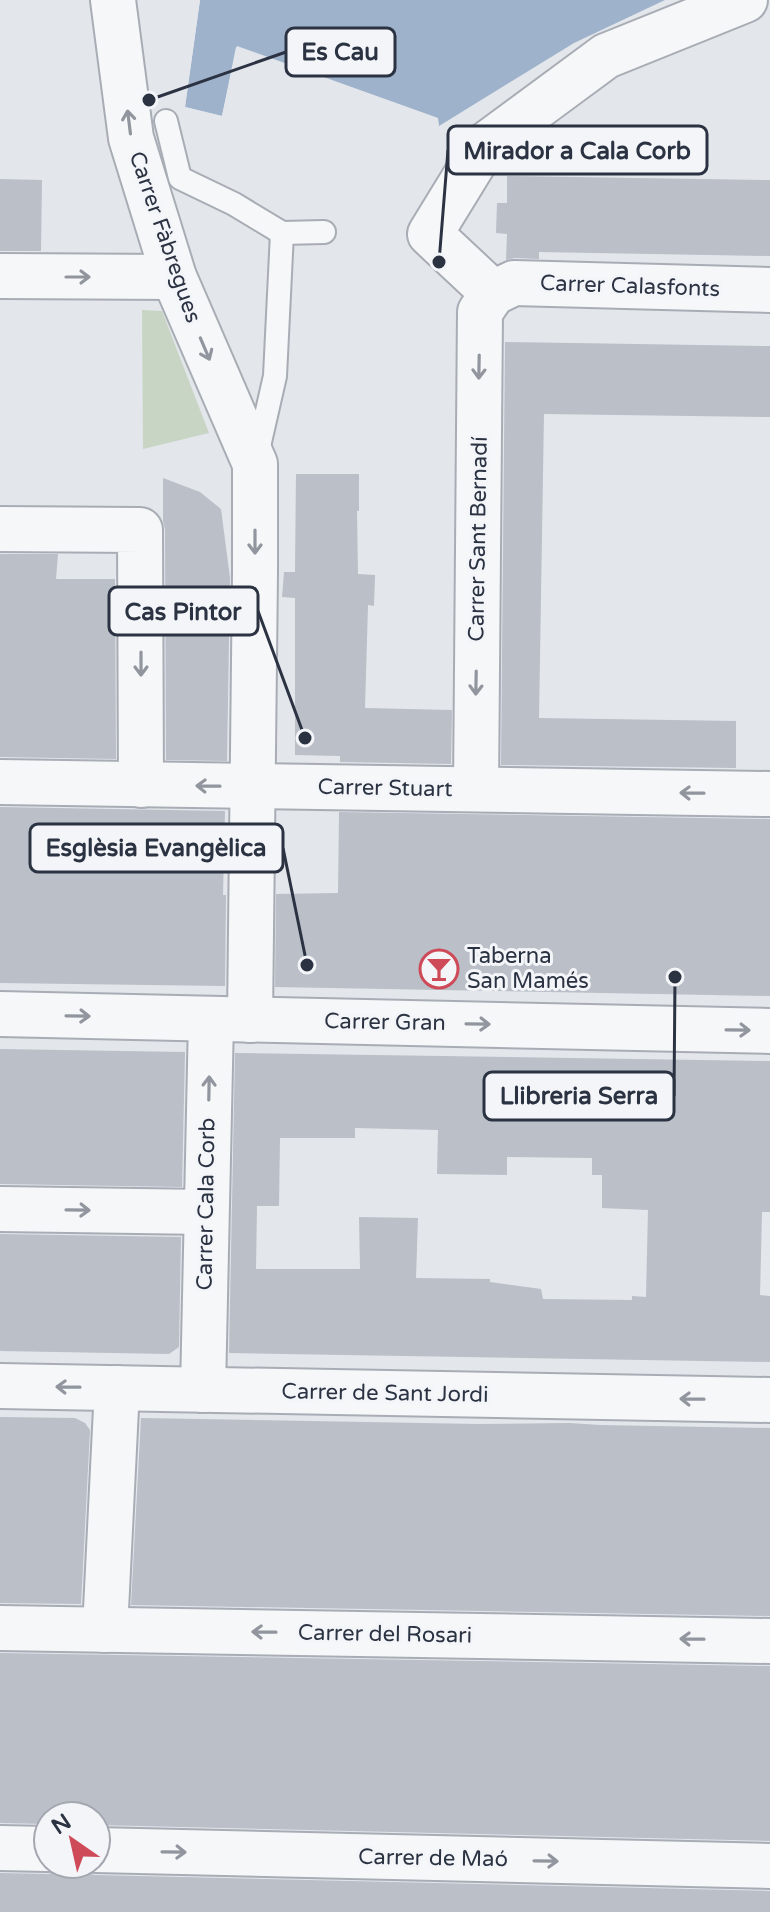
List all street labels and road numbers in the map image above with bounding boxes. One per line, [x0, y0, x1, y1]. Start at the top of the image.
street label: Carrer Fàbregues [123, 148, 207, 326]
street label: Carrer Calasfonts [540, 270, 720, 302]
street label: Carrer Sant Bernadí [463, 436, 493, 642]
street label: Carrer Stuart [317, 774, 453, 802]
street label: Carrer Gran [324, 1008, 446, 1036]
street label: Carrer Cala Corb [191, 1117, 221, 1291]
street label: Carrer de Sant Jordi [281, 1378, 489, 1408]
street label: Carrer del Rosari [298, 1619, 472, 1649]
street label: Carrer de Maó [358, 1844, 508, 1872]

